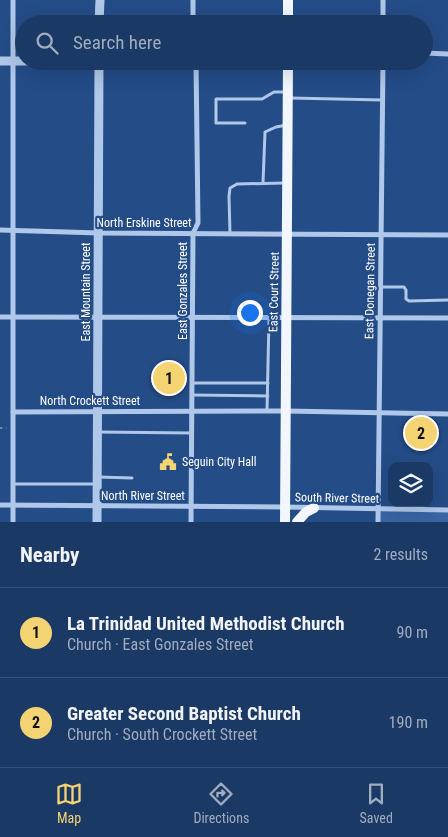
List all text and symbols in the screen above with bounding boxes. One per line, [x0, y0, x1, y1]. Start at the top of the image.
search box [15, 15, 433, 70]
icon: search [33, 29, 61, 57]
text: Search here [73, 31, 161, 54]
street label: North Erskine Street [96, 216, 192, 230]
street label: East Gonzales Street [176, 241, 190, 340]
street label: East Mountain Street [79, 242, 93, 341]
street label: East Donegan Street [362, 242, 378, 339]
street label: East Court Street [266, 251, 282, 332]
your location [237, 300, 263, 326]
pin: 1 [153, 359, 185, 397]
street label: North Crockett Street [40, 394, 141, 408]
pin: 2 [405, 414, 437, 452]
public building icon: Seguin City Hall [158, 452, 178, 472]
place label: Seguin City Hall [182, 455, 256, 469]
map controls [388, 462, 433, 507]
button: layers [388, 462, 433, 507]
street label: North River Street [101, 489, 185, 503]
street label: South River Street [295, 490, 380, 506]
text: Nearby [20, 543, 79, 567]
text: 2 results [373, 545, 428, 564]
text: La Trinidad United Methodist Church [67, 612, 345, 635]
text: 1 [32, 623, 40, 642]
text: 90 m [396, 623, 428, 642]
text: Church · East Gonzales Street [67, 635, 254, 654]
text: Greater Second Baptist Church [67, 702, 301, 725]
text: 2 [32, 713, 40, 732]
text: 190 m [389, 713, 428, 732]
text: Church · South Crockett Street [67, 725, 257, 744]
tab: Map [55, 780, 83, 826]
tab: Directions [193, 780, 249, 826]
tab: Saved [360, 780, 393, 826]

